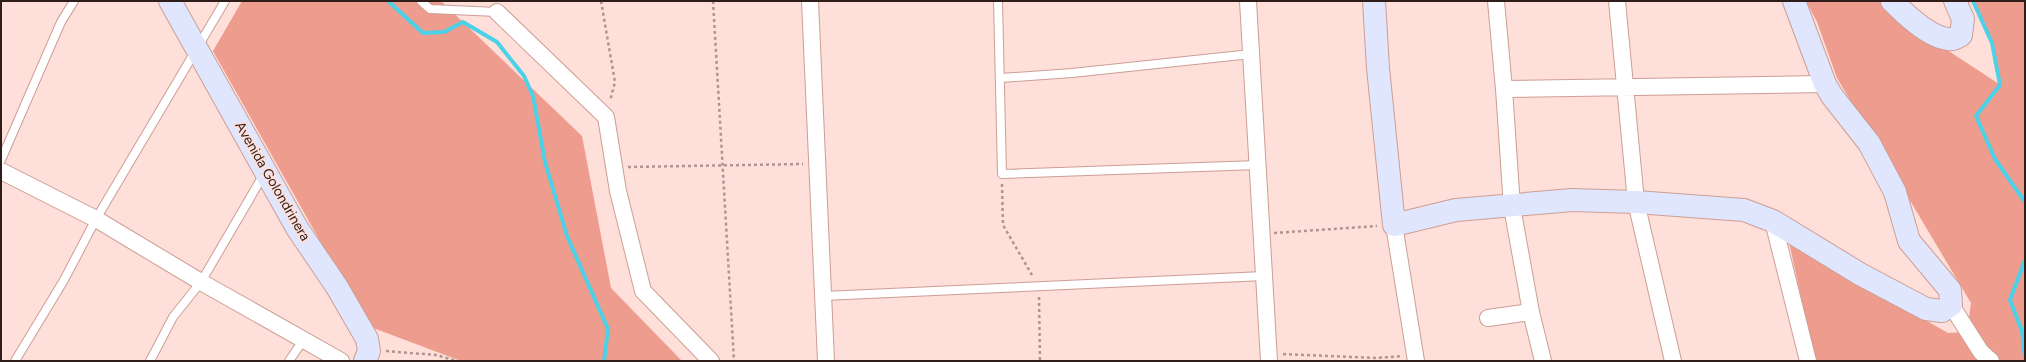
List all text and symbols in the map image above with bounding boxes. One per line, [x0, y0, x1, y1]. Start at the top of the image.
street label: Avenida Golondrinera [231, 118, 314, 244]

